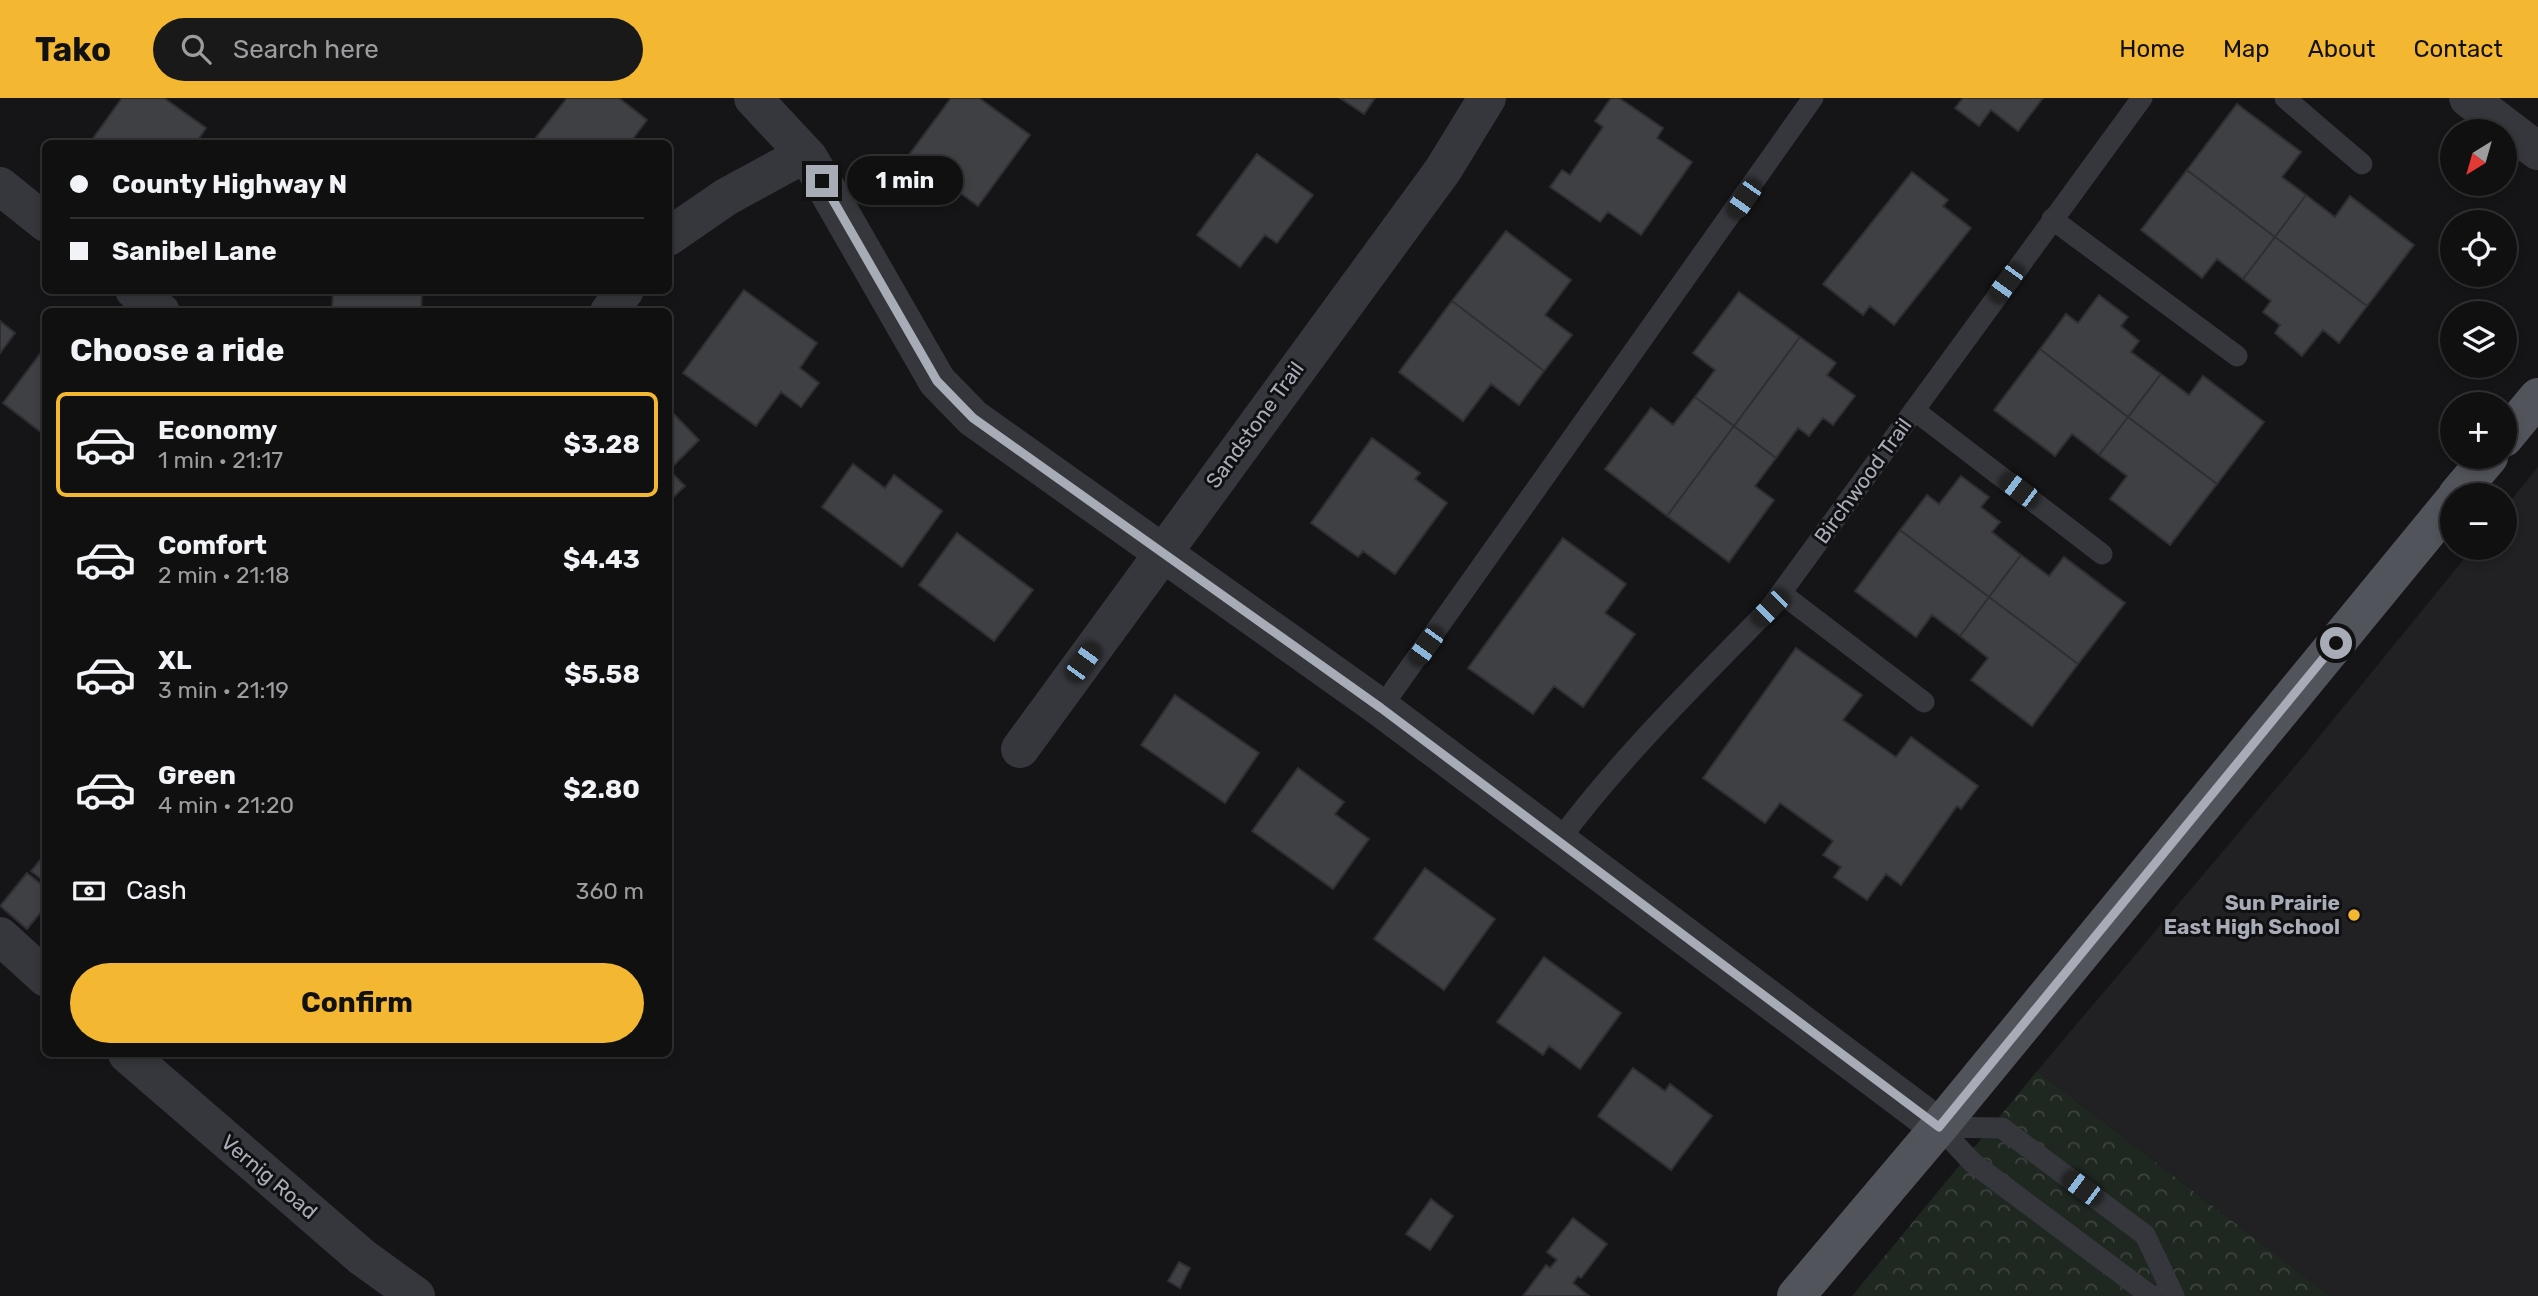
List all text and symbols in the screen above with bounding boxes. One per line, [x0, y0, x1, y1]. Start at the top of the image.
search box [153, 18, 643, 81]
text: Tako [35, 30, 111, 69]
icon: search [177, 30, 215, 68]
text: Search here [233, 34, 379, 65]
text: Home [2119, 35, 2185, 63]
text: Map [2223, 35, 2270, 63]
text: About [2308, 35, 2376, 63]
text: Contact [2414, 35, 2503, 63]
north arrow [2440, 119, 2516, 196]
map controls [2440, 119, 2517, 560]
callout: 1 min [846, 156, 962, 206]
route end [806, 165, 838, 197]
text: 1 min [876, 166, 934, 194]
text: County Highway N [112, 169, 347, 200]
car [1724, 176, 1765, 222]
button: locate [2440, 210, 2517, 287]
text: Sanibel Lane [112, 236, 277, 267]
car [1986, 260, 2027, 306]
button: layers [2440, 301, 2517, 378]
text: Choose a ride [70, 331, 284, 369]
street label: Sandstone Trail [1200, 357, 1309, 493]
button: + [2440, 392, 2517, 469]
icon: car [74, 413, 137, 476]
street label: Birchwood Trail [1809, 413, 1916, 548]
text: Economy [158, 415, 277, 446]
text: $3.28 [564, 429, 640, 460]
text: 1 min · 21:17 [158, 446, 283, 474]
car [1996, 469, 2043, 511]
button: − [2440, 483, 2517, 560]
icon: car [74, 528, 137, 591]
text: Comfort [158, 530, 267, 561]
text: $4.43 [563, 544, 640, 575]
text: 2 min · 21:18 [158, 561, 290, 589]
car [1748, 586, 1793, 630]
car [1406, 623, 1447, 669]
route start [2320, 627, 2352, 659]
car [1063, 639, 1104, 685]
icon: car [74, 643, 137, 706]
text: XL [158, 645, 191, 676]
text: $5.58 [564, 659, 640, 690]
text: 3 min · 21:19 [158, 676, 289, 704]
icon: car [74, 758, 137, 821]
text: Green [158, 760, 236, 791]
text: $2.80 [563, 774, 640, 805]
text: 4 min · 21:20 [158, 791, 294, 819]
icon: cash [70, 872, 108, 910]
text: Cash [126, 875, 187, 906]
text: 360 m [576, 877, 644, 905]
place label: Sun Prairie East High School [2164, 890, 2340, 939]
marker: Sun Prairie East High School [2346, 907, 2362, 923]
button: Confirm [70, 963, 644, 1043]
street label: Vernig Road [216, 1129, 322, 1224]
car [2059, 1167, 2106, 1209]

